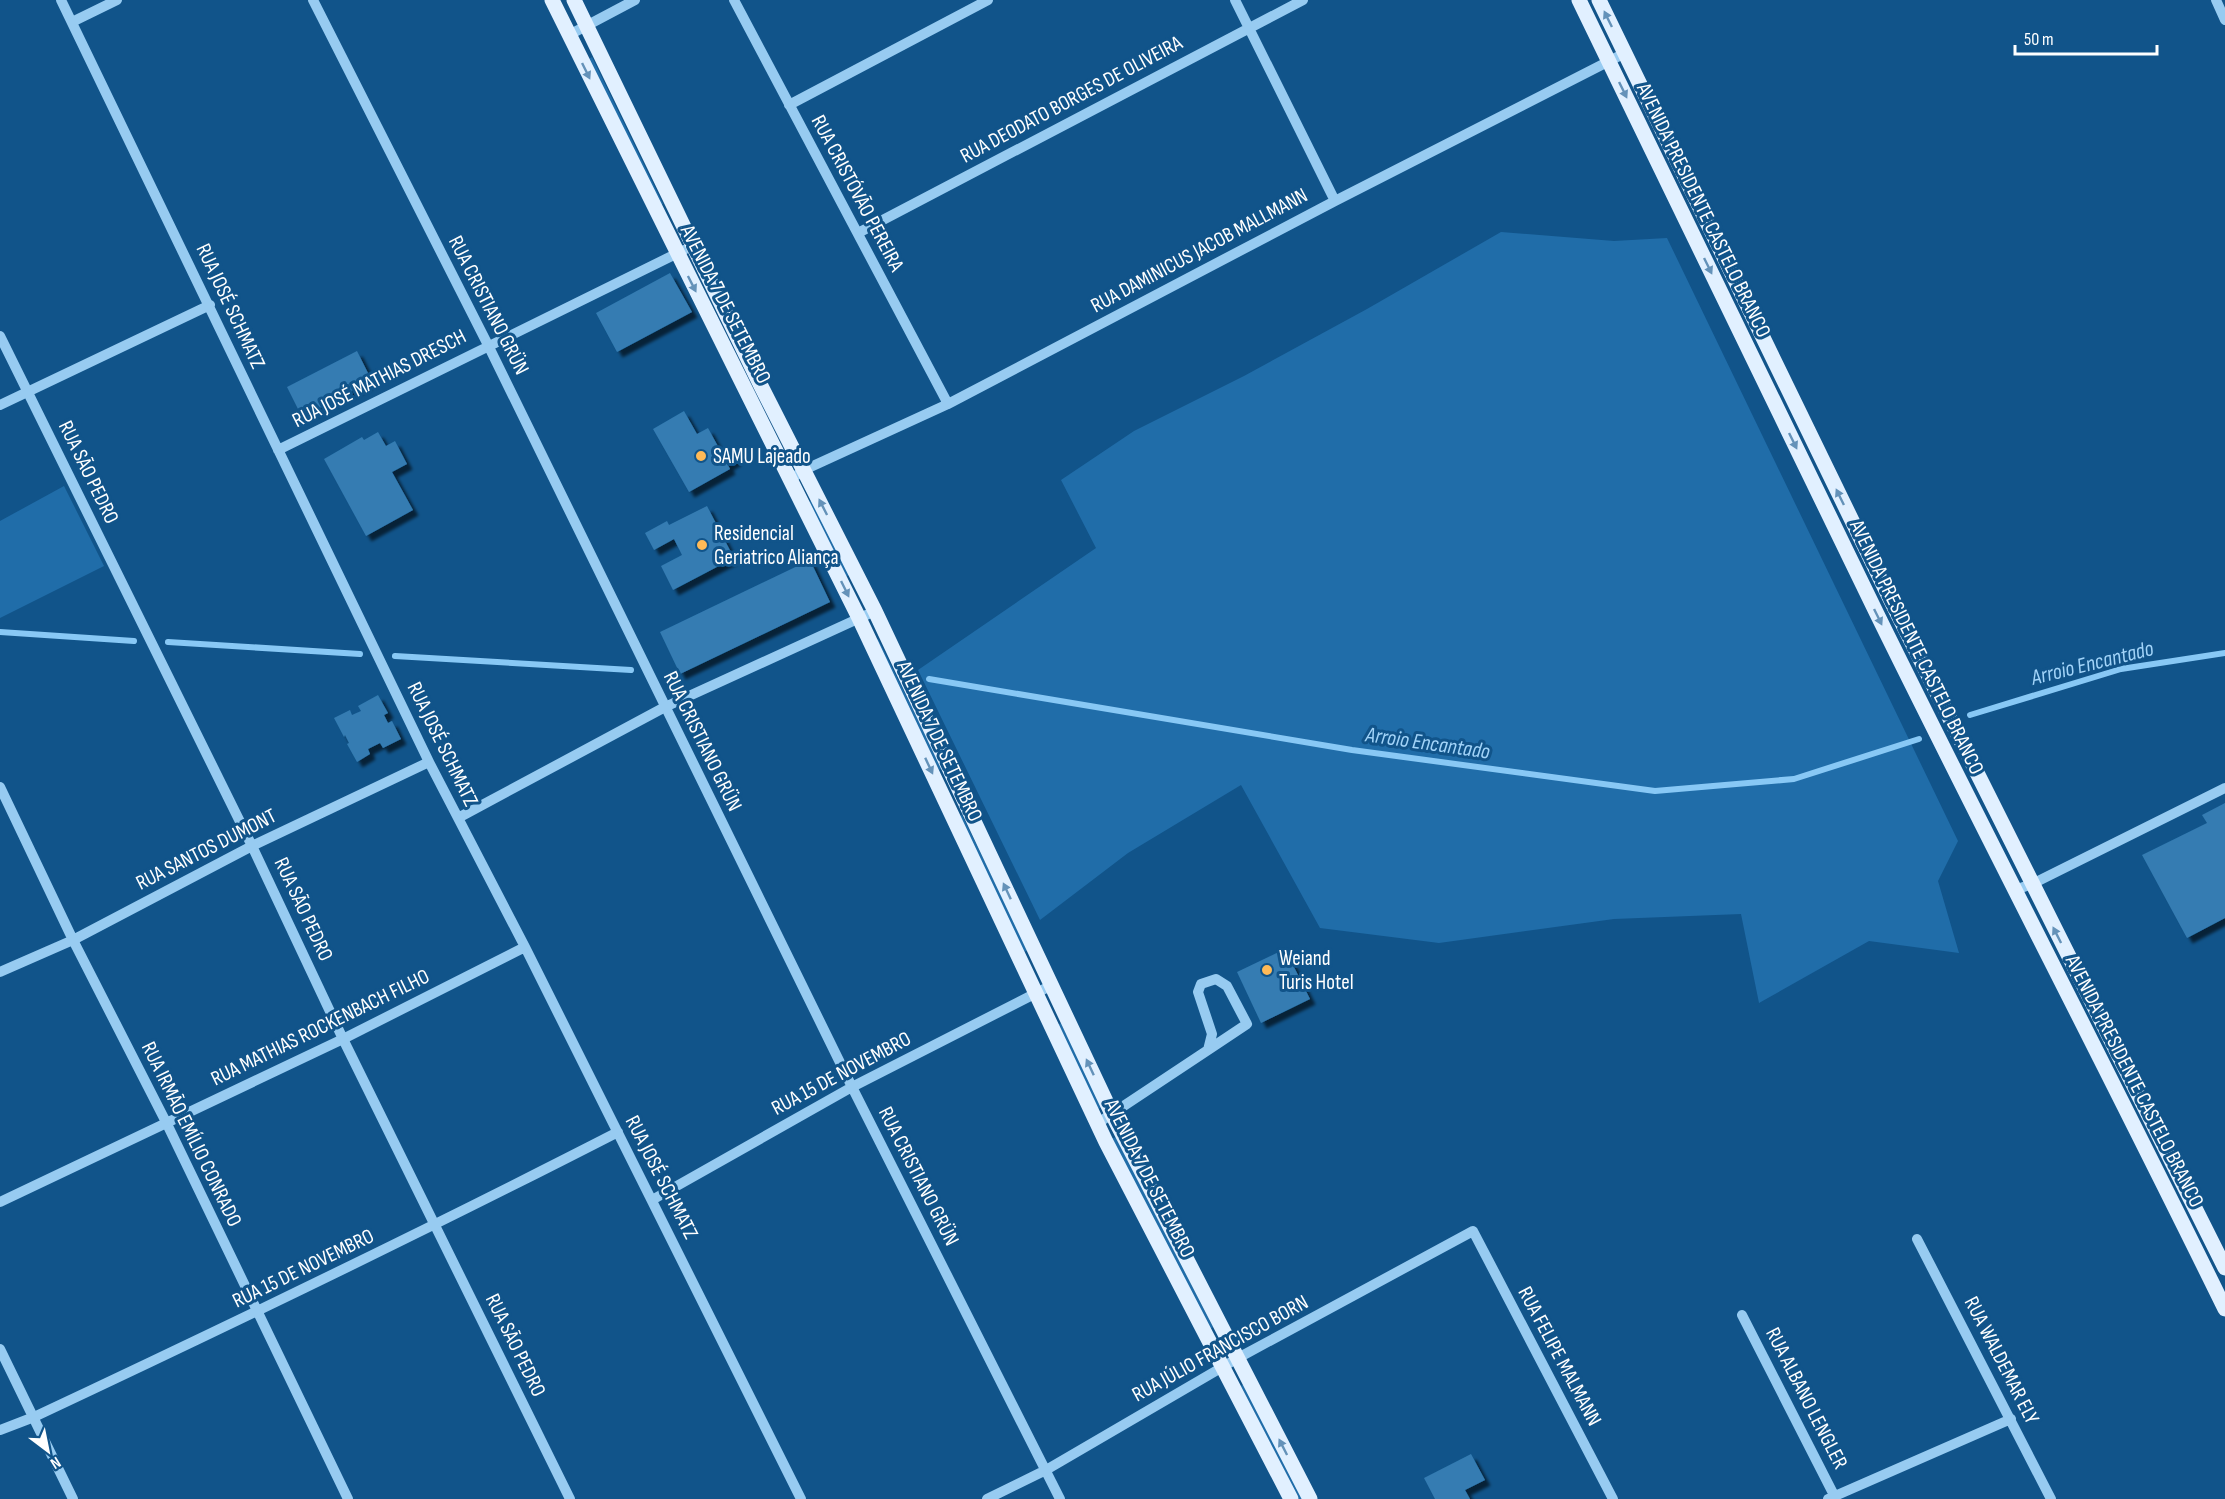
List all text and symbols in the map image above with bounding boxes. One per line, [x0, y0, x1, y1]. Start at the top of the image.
one-way arrow [1604, 10, 1613, 27]
scale bar [2015, 18, 2158, 56]
text: 50 m [2024, 29, 2054, 50]
street label: RUA DEODATO BORGES DE OLIVEIRA [956, 30, 1187, 169]
one-way arrow [582, 63, 591, 80]
street label: AVENIDA PRESIDENTE CASTELO BRANCO [1631, 78, 1776, 341]
one-way arrow [1618, 82, 1627, 99]
street label: RUA CRISTÓVÃO PEREIRA [806, 111, 910, 277]
street label: RUA DAMINICUS JACOB MALLMANN [1087, 183, 1312, 318]
street label: AVENIDA 7 DE SETEMBRO [674, 220, 776, 388]
street label: RUA CRISTIANO GRÜN [443, 232, 534, 379]
street label: RUA JOSÉ SCHMATZ [191, 240, 271, 373]
one-way arrow [1704, 257, 1713, 274]
one-way arrow [687, 275, 696, 292]
street label: RUA JOSÉ MATHIAS DRESCH [288, 324, 470, 433]
street label: RUA SÃO PEDRO [53, 417, 124, 528]
one-way arrow [1789, 433, 1798, 450]
place label: SAMU Lajeado [713, 444, 811, 469]
marker: SAMU Lajeado [694, 449, 708, 463]
one-way arrow [1836, 488, 1845, 505]
one-way arrow [818, 498, 828, 515]
street label: AVENIDA PRESIDENTE CASTELO BRANCO [1844, 515, 1989, 778]
place label: Residencial Geriatrico Aliança [714, 521, 839, 570]
marker: Residencial Geriatrico Aliança [695, 538, 709, 552]
one-way arrow [840, 581, 850, 598]
one-way arrow [1874, 608, 1883, 625]
water label: Arroio Encantado [2027, 635, 2156, 692]
street label: AVENIDA 7 DE SETEMBRO [891, 656, 988, 826]
street label: RUA CRISTIANO GRÜN [658, 667, 747, 815]
street label: RUA JOSÉ SCHMATZ [402, 678, 484, 811]
water label: Arroio Encantado [1363, 721, 1492, 766]
one-way arrow [924, 757, 933, 774]
street label: RUA SANTOS DUMONT [132, 803, 281, 896]
street label: RUA SÃO PEDRO [269, 853, 338, 965]
one-way arrow [1003, 882, 1012, 899]
one-way arrow [2053, 926, 2062, 943]
place label: Weiand Turis Hotel [1279, 946, 1354, 995]
street label: AVENIDA PRESIDENTE CASTELO BRANCO [2059, 950, 2209, 1212]
marker: Weiand Turis Hotel [1260, 963, 1274, 977]
street label: RUA MATHIAS ROCKENBACH FILHO [207, 964, 434, 1091]
street label: RUA 15 DE NOVEMBRO [767, 1026, 915, 1121]
street label: RUA IRMÃO EMÍLIO CONRADO [136, 1038, 247, 1231]
one-way arrow [1085, 1058, 1095, 1076]
street label: AVENIDA 7 DE SETEMBRO [1098, 1094, 1200, 1262]
street label: RUA CRISTIANO GRÜN [873, 1103, 964, 1250]
street label: RUA JOSÉ SCHMATZ [620, 1111, 704, 1243]
street label: RUA 15 DE NOVEMBRO [228, 1223, 378, 1314]
street label: RUA FELIPE MALMANN [1512, 1282, 1607, 1430]
street label: RUA SÃO PEDRO [480, 1290, 551, 1401]
street label: RUA JÚLIO FRANCISCO BORN [1128, 1290, 1313, 1407]
street label: RUA WALDEMAR ELY [1959, 1292, 2044, 1428]
street label: RUA ALBANO LENGLER [1760, 1323, 1853, 1473]
north arrow [18, 1421, 78, 1481]
one-way arrow [1279, 1438, 1289, 1456]
text: N [46, 1452, 64, 1473]

